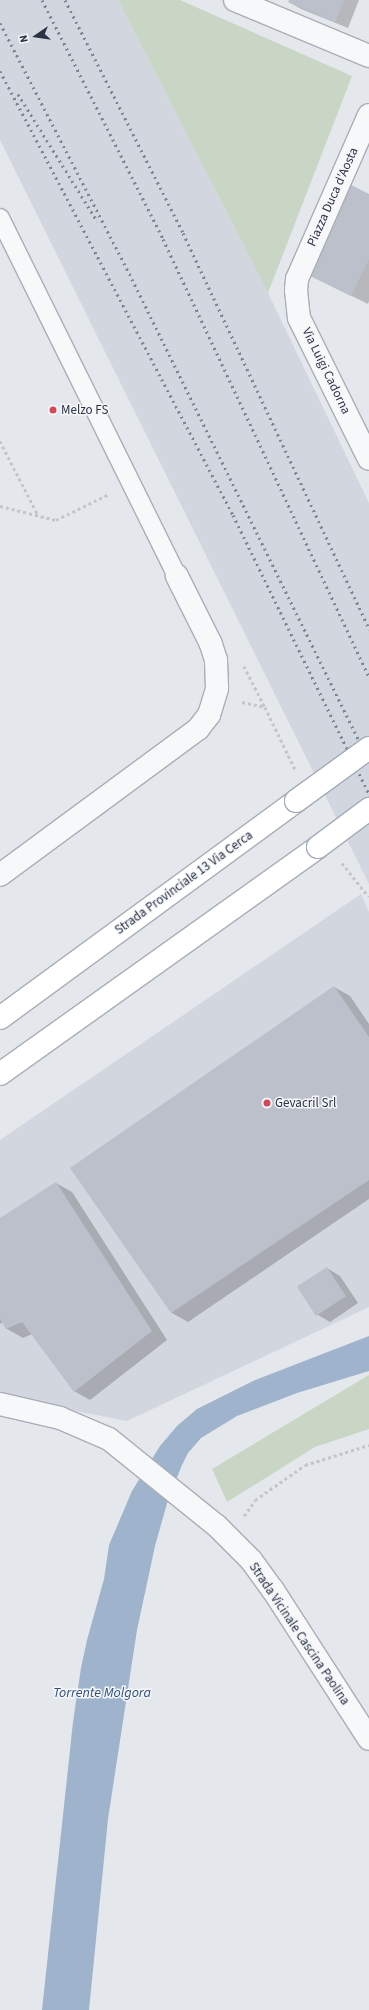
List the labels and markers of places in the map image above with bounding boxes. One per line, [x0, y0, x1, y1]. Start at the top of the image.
place label: Melzo FS [61, 402, 108, 418]
marker: Melzo FS [48, 405, 58, 415]
place label: Gevacril Srl [275, 1095, 336, 1111]
marker: Gevacril Srl [262, 1098, 272, 1108]

